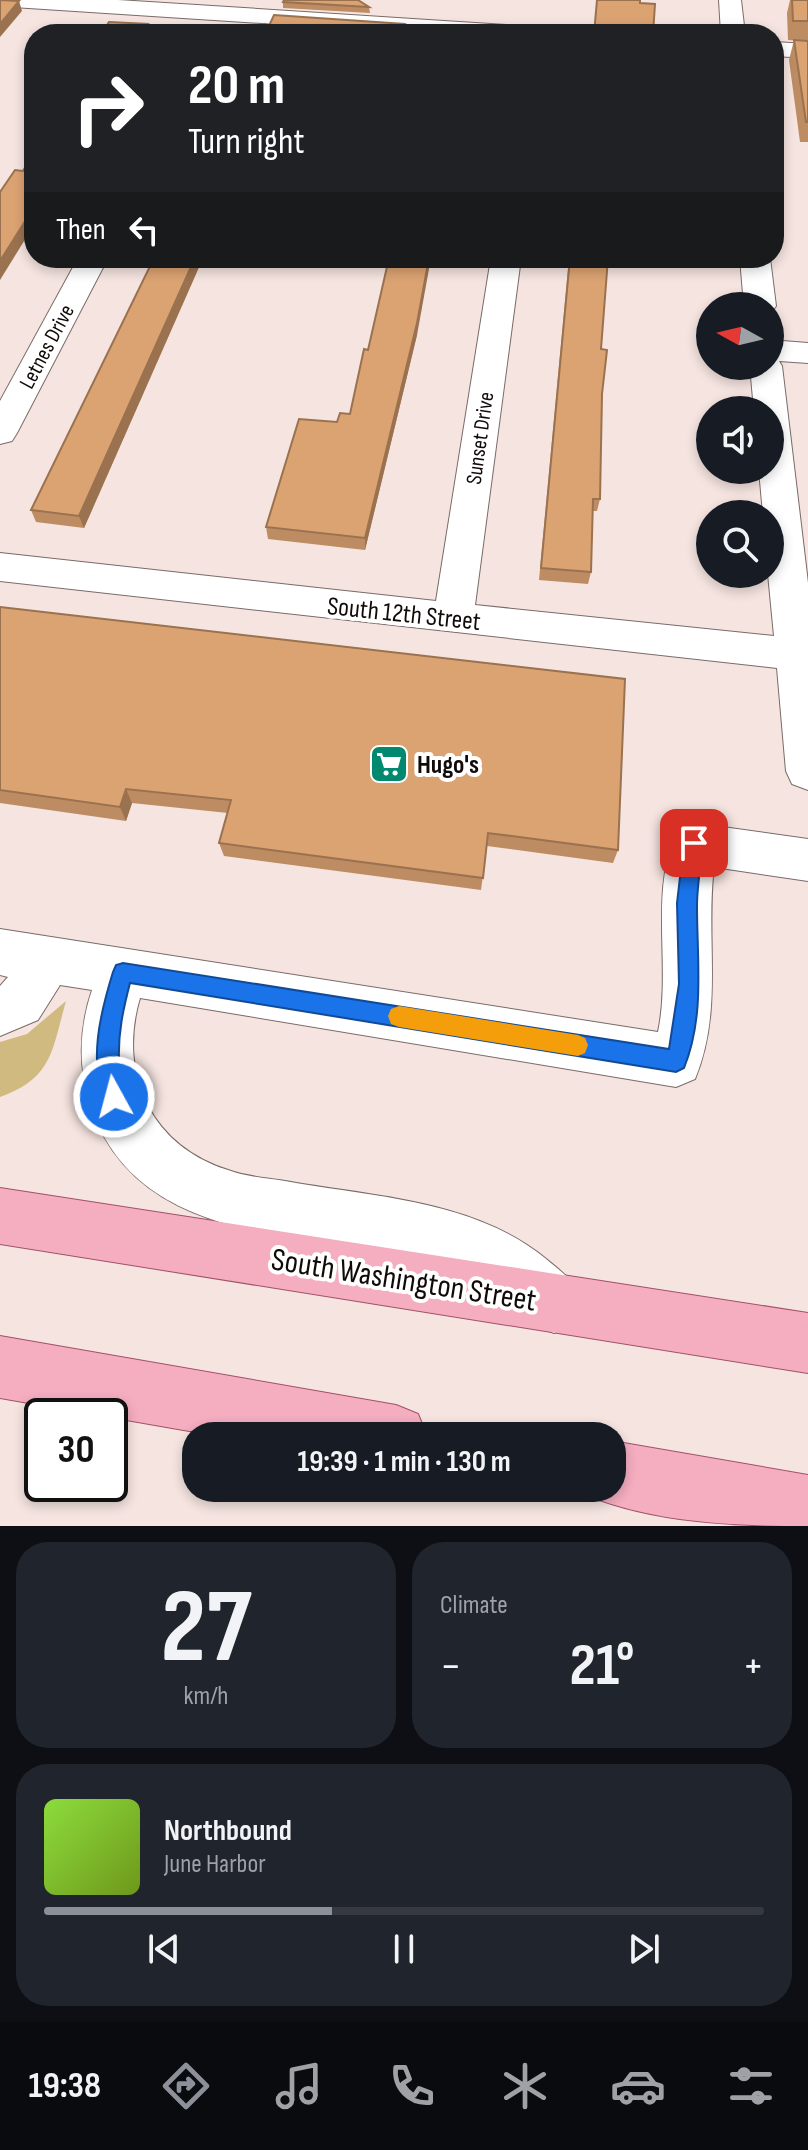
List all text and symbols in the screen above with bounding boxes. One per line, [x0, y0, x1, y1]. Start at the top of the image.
text: 20 m [188, 53, 285, 120]
icon: right [56, 56, 160, 160]
text: Turn right [188, 121, 305, 164]
icon: left [122, 208, 166, 252]
text: Then [56, 212, 106, 248]
north arrow [696, 292, 784, 380]
map controls [696, 292, 784, 588]
street label: Letnes Drive [14, 300, 81, 393]
street label: Sunset Drive [461, 390, 500, 486]
button: sound [696, 396, 784, 484]
button: search [696, 500, 784, 588]
street label: South 12th Street [326, 591, 482, 638]
supermarket icon: Hugo's [368, 743, 410, 785]
place label: Hugo's [417, 750, 479, 781]
pin [660, 809, 728, 877]
icon: arrive [672, 821, 716, 865]
position arrow [72, 1055, 156, 1139]
street label: South Washington Street [268, 1240, 539, 1321]
speed limit sign: 30 [24, 1398, 128, 1502]
text: 19:39 · 1 min · 130 m [297, 1444, 511, 1480]
text: 27 [161, 1566, 251, 1691]
text: Climate [440, 1590, 508, 1621]
text: 21° [569, 1630, 635, 1702]
text: − [440, 1640, 462, 1693]
text: + [742, 1640, 764, 1693]
text: km/h [184, 1681, 228, 1712]
text: Northbound [164, 1813, 292, 1849]
text: June Harbor [164, 1849, 266, 1880]
icon: previous [142, 1927, 186, 1971]
icon: pause [382, 1927, 426, 1971]
icon: next [622, 1927, 666, 1971]
icon: directions [158, 2058, 214, 2114]
icon: music [271, 2058, 327, 2114]
icon: phone [384, 2058, 440, 2114]
icon: climate [497, 2058, 553, 2114]
icon: car [610, 2058, 666, 2114]
icon: filters [723, 2058, 779, 2114]
text: 19:38 [29, 2065, 101, 2108]

